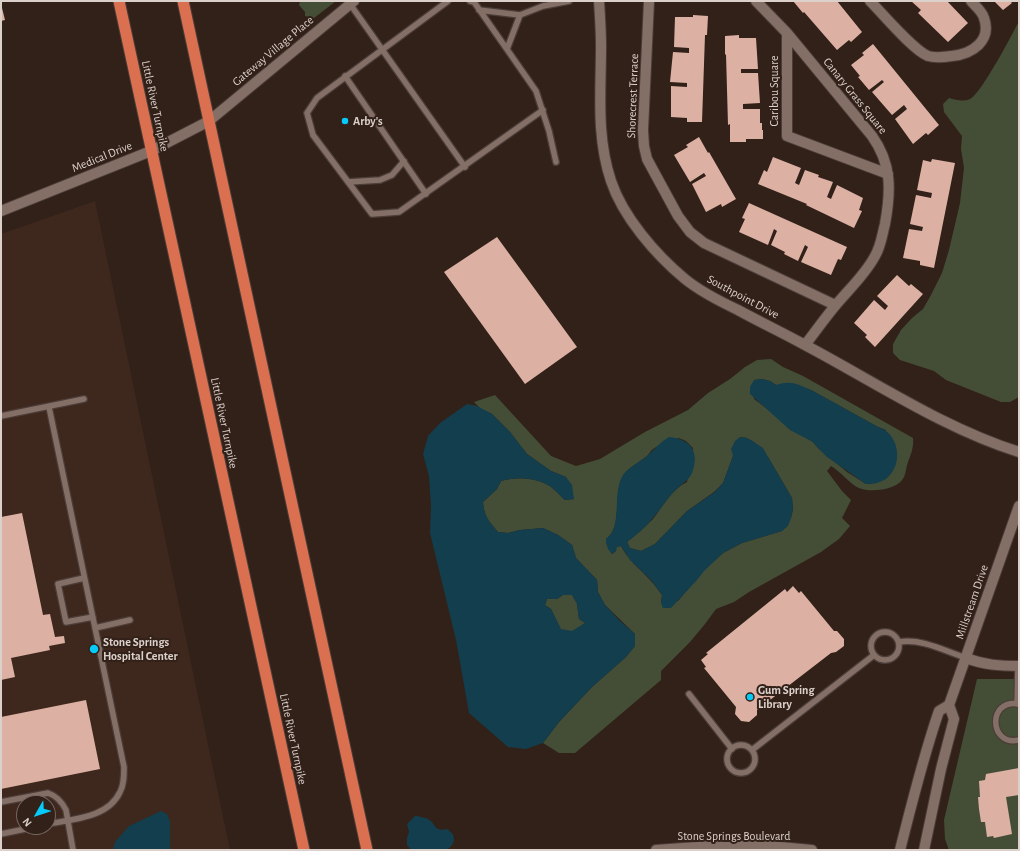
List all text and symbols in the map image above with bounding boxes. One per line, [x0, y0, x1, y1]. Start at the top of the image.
street label: Gateway Village Place [229, 13, 317, 89]
street label: Shorecrest Terrace [624, 53, 642, 139]
street label: Caribou Square [767, 55, 781, 127]
street label: Canary Grass Square [820, 55, 890, 137]
street label: Little River Turnpike [138, 59, 172, 153]
place label: Arby's [353, 114, 383, 128]
marker: Arby's [340, 116, 350, 126]
street label: Medical Drive [70, 138, 134, 176]
street label: Southpoint Drive [705, 272, 781, 322]
street label: Little River Turnpike [207, 376, 241, 470]
street label: Millstream Drive [953, 563, 991, 641]
place label: Stone Springs Hospital Center [103, 635, 178, 663]
marker: Stone Springs Hospital Center [88, 643, 100, 655]
place label: Gum Spring Library [758, 683, 814, 711]
street label: Little River Turnpike [276, 692, 310, 786]
marker: Gum Spring Library [745, 692, 755, 702]
north arrow [16, 795, 56, 835]
text: N [20, 816, 34, 829]
street label: Stone Springs Boulevard [678, 829, 790, 843]

